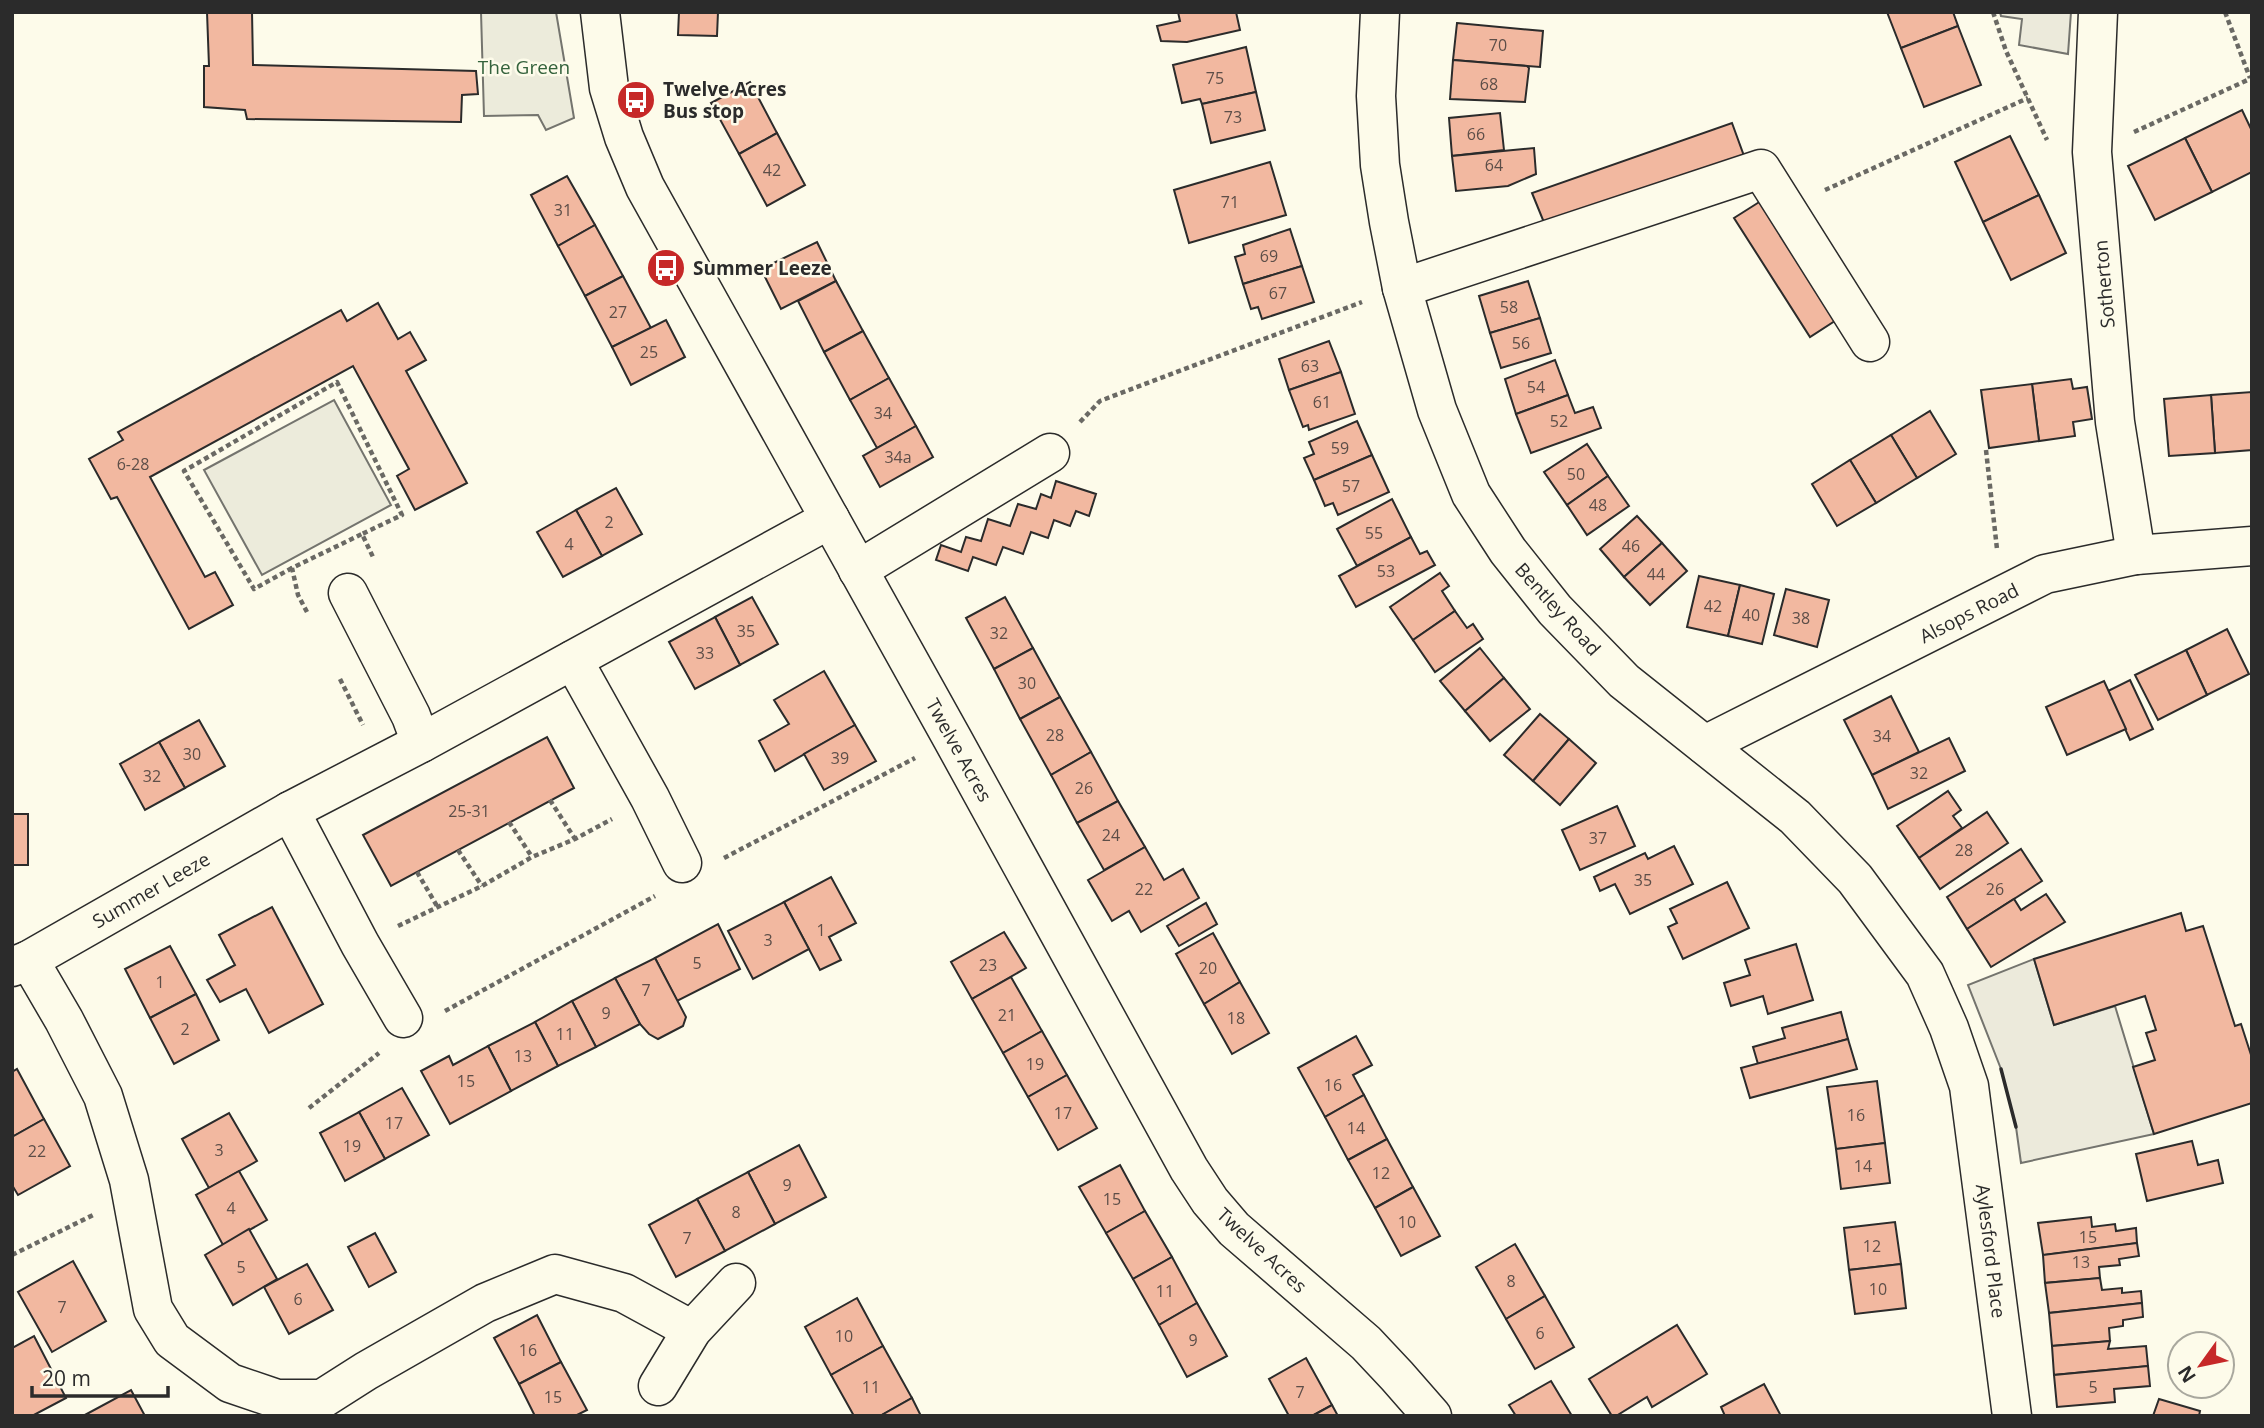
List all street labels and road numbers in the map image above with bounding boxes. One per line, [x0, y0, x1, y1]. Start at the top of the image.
street label: Sotherton [2087, 239, 2121, 329]
street label: Bentley Road [1509, 557, 1607, 661]
street label: Alsops Road [1915, 577, 2023, 649]
street label: Twelve Acres [920, 694, 998, 806]
street label: Summer Leeze [88, 846, 214, 934]
street label: Aylesford Place [1970, 1183, 2012, 1319]
street label: Twelve Acres [1211, 1201, 1313, 1299]

